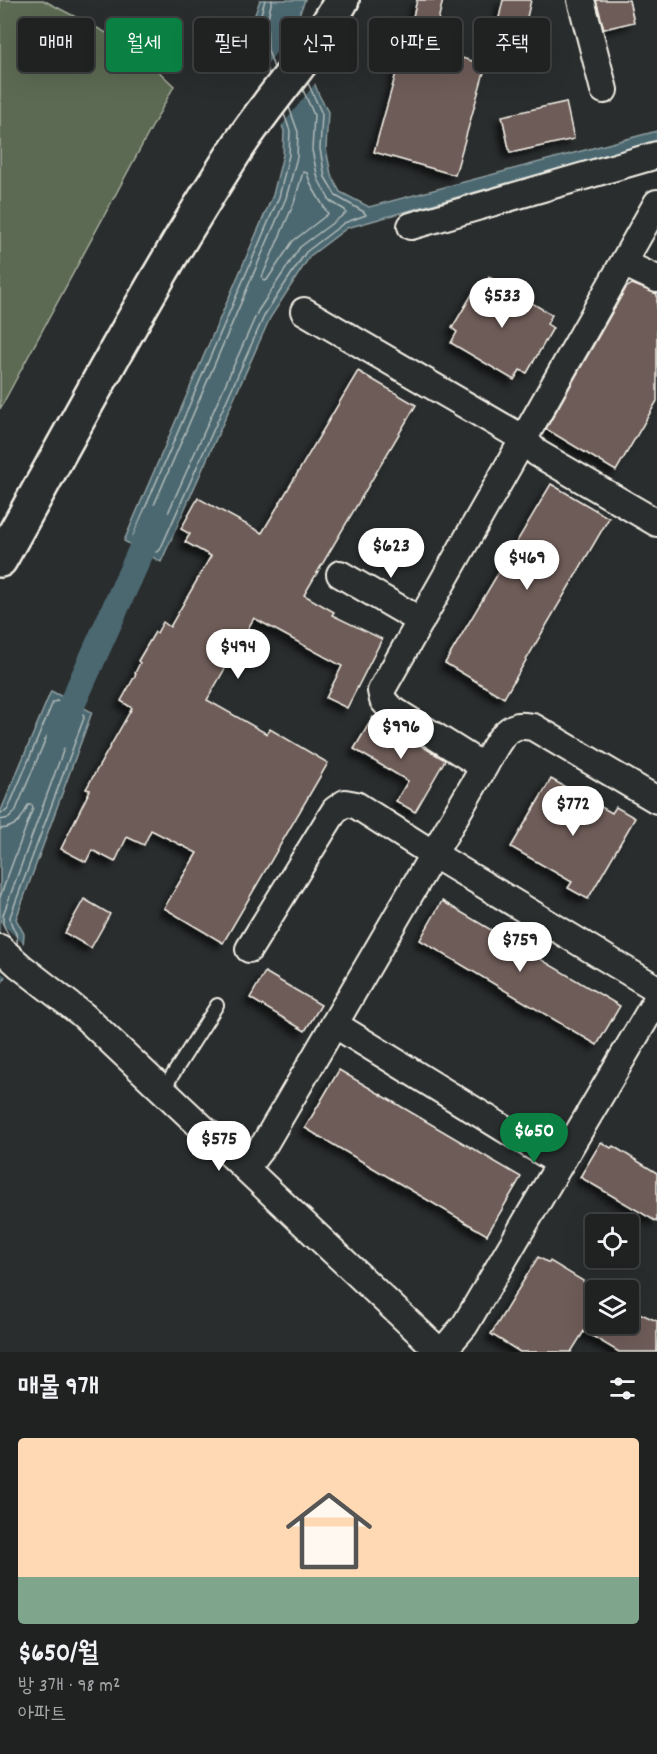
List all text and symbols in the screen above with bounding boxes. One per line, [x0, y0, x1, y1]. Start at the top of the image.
chip: 매매 [18, 18, 94, 72]
chip: 월세 [106, 18, 182, 72]
chip: 필터 [194, 18, 269, 72]
chip: 신규 [281, 18, 357, 72]
chip: 아파트 [369, 18, 462, 72]
chip: 주택 [474, 18, 550, 72]
pin: $533 [466, 278, 538, 329]
text: $533 [483, 283, 521, 311]
pin: $623 [355, 528, 427, 579]
text: $623 [372, 533, 410, 561]
pin: $469 [491, 540, 563, 591]
text: $469 [508, 545, 546, 573]
pin: $494 [202, 629, 274, 680]
text: $494 [220, 634, 256, 662]
pin: $996 [365, 709, 437, 760]
text: $996 [382, 714, 420, 742]
pin: $772 [537, 786, 609, 837]
text: $772 [556, 791, 590, 819]
pin: $759 [484, 922, 556, 973]
text: $759 [502, 927, 538, 955]
pin: $650 [498, 1113, 570, 1164]
text: $650 [514, 1118, 554, 1146]
pin: $575 [183, 1121, 255, 1172]
text: $575 [201, 1126, 237, 1154]
map controls [585, 1214, 639, 1334]
button: locate [585, 1214, 639, 1268]
button: layers [585, 1280, 639, 1334]
text: 매물 9개 [18, 1370, 99, 1407]
icon: filters [606, 1372, 639, 1405]
icon: home [275, 1477, 383, 1585]
text: $650/월 [18, 1636, 98, 1673]
text: 방 3개 · 98 m² [18, 1673, 120, 1701]
text: 아파트 [18, 1701, 66, 1729]

